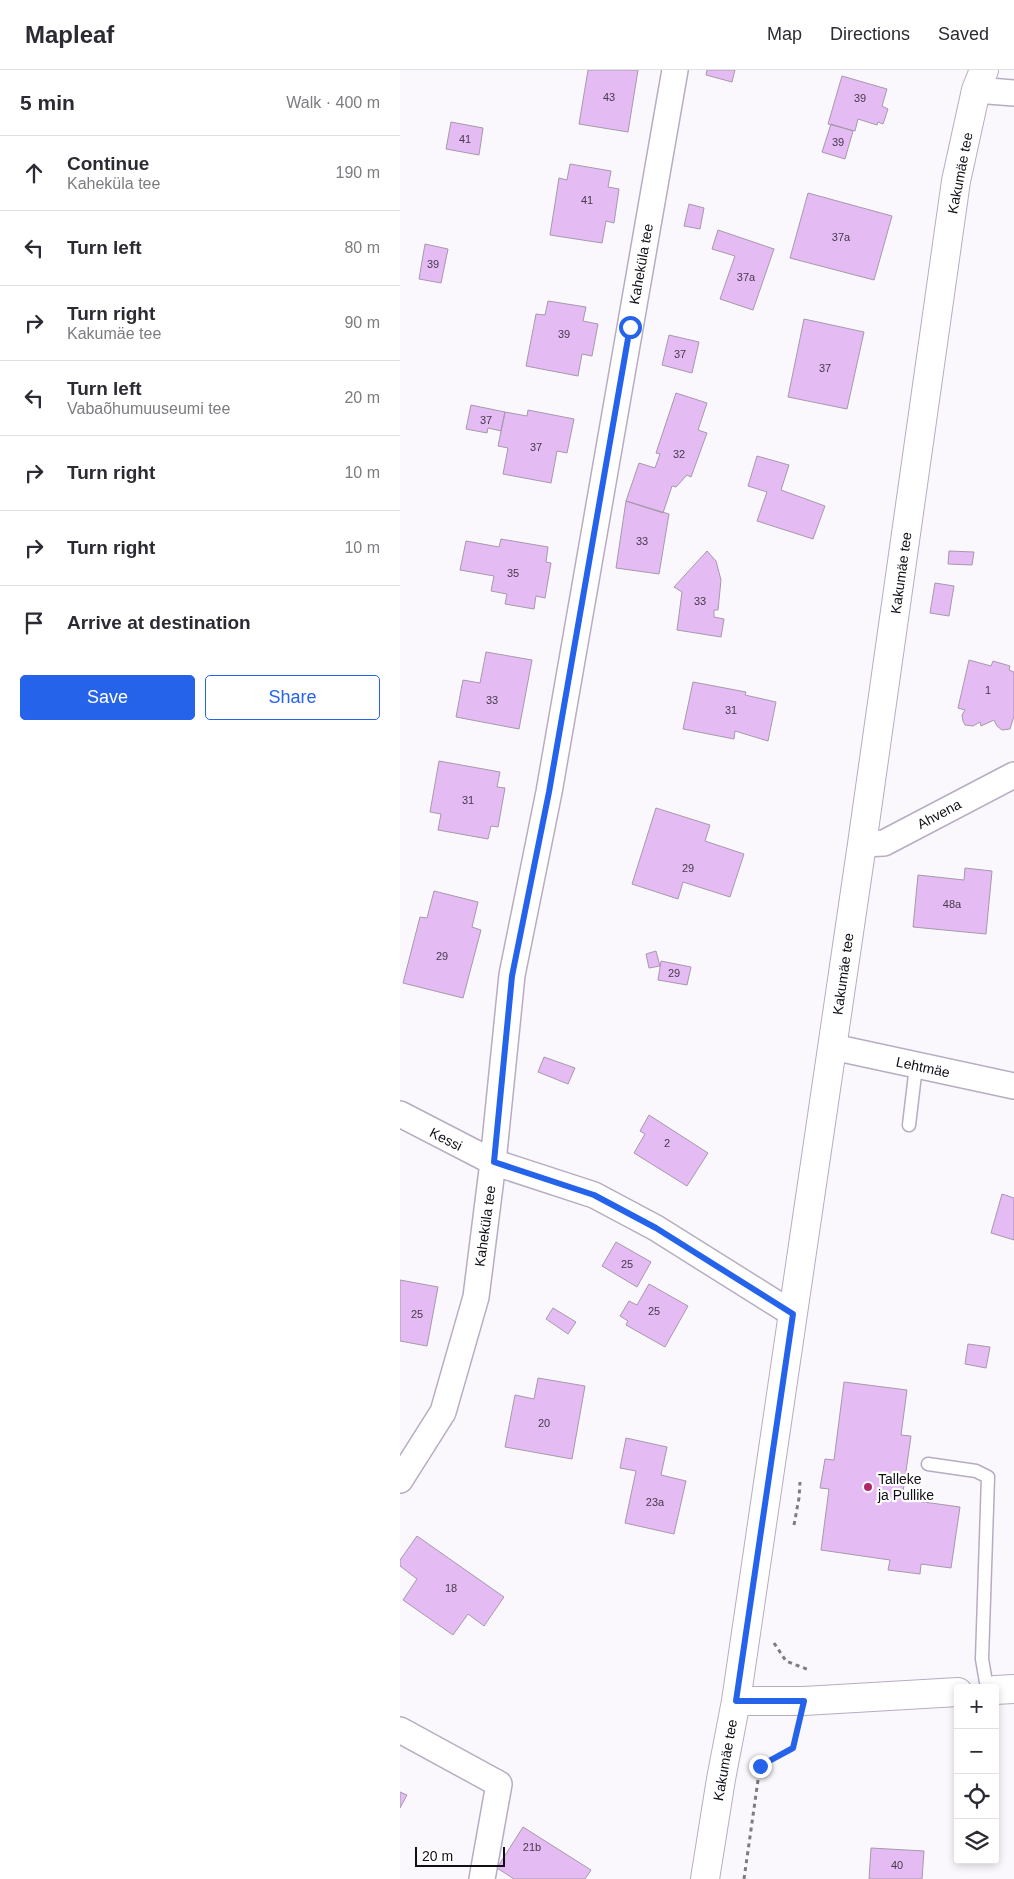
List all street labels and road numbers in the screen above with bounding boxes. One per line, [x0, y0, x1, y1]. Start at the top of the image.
street label: Kakumäe tee [944, 131, 976, 215]
street label: Kaheküla tee [626, 222, 656, 306]
street label: Kakumäe tee [887, 531, 915, 615]
street label: Ahvena [914, 796, 964, 832]
street label: Kakumäe tee [829, 932, 857, 1016]
street label: Lehtmäe [895, 1054, 952, 1081]
street label: Kessi [427, 1124, 465, 1154]
street label: Kaheküla tee [471, 1184, 499, 1268]
street label: Kakumäe tee [710, 1718, 740, 1802]

